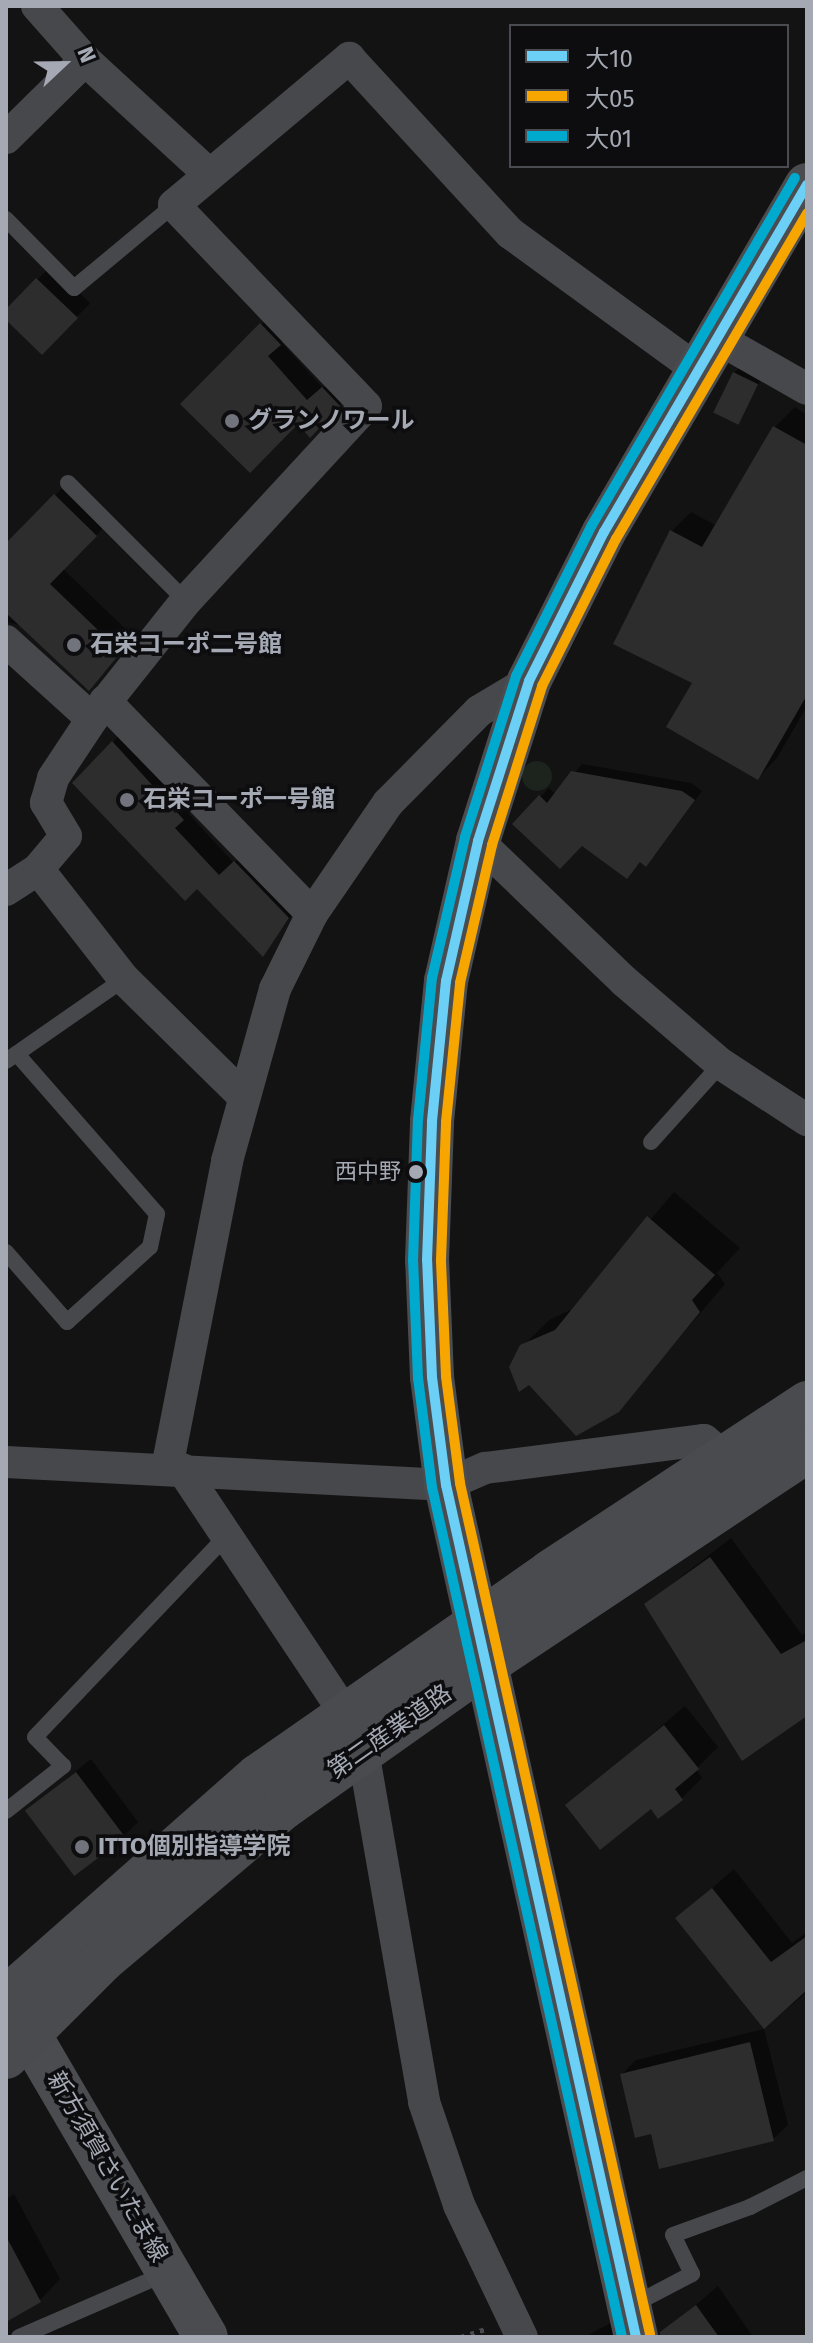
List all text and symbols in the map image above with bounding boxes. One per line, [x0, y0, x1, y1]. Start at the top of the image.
north arrow [24, 24, 104, 104]
legend [509, 24, 789, 168]
text: N [71, 43, 102, 67]
text: 大10 [585, 45, 633, 73]
text: 大05 [585, 85, 634, 113]
text: 大01 [585, 125, 632, 153]
place label: グランノワール [248, 407, 416, 435]
marker: グランノワール [223, 412, 241, 430]
place label: 石栄コーポ二号館 [90, 631, 282, 659]
marker: 石栄コーポ二号館 [65, 636, 83, 654]
place label: 石栄コーポ一号館 [143, 786, 335, 814]
marker: 石栄コーポ一号館 [118, 791, 136, 809]
place label: 西中野 [335, 1159, 401, 1185]
marker: 西中野 [408, 1164, 424, 1180]
street label: 第二産業道路 [323, 1679, 457, 1785]
place label: ITTO個別指導学院 [98, 1833, 291, 1861]
marker: ITTO個別指導学院 [73, 1838, 91, 1856]
street label: 新方須賀さいたま線 [41, 2066, 173, 2268]

